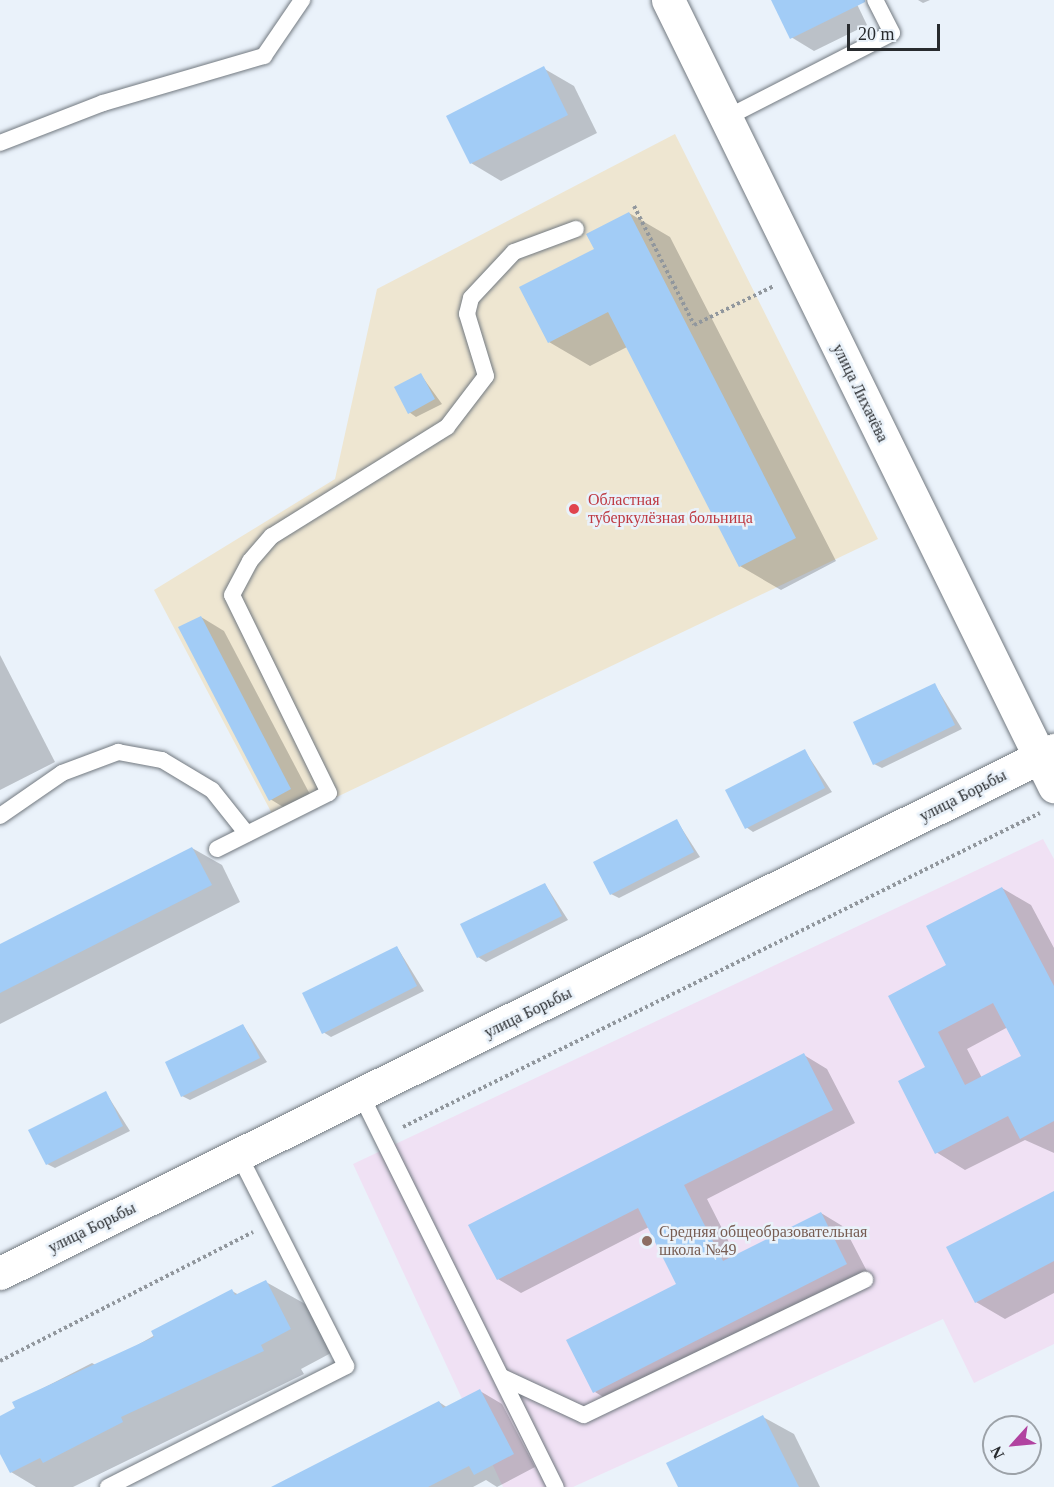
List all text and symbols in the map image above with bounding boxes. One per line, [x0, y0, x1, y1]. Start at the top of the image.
scale bar [850, 12, 943, 50]
text: 20 m [858, 24, 895, 44]
street label: улица Лихачёва [828, 341, 892, 445]
place label: Областная туберкулёзная больница [588, 490, 753, 528]
marker: Областная туберкулёзная больница [565, 500, 583, 518]
street label: улица Борьбы [916, 766, 1010, 826]
street label: улица Борьбы [481, 984, 575, 1042]
street label: улица Борьбы [45, 1199, 139, 1257]
place label: Средняя общеобразовательная школа №49 [659, 1222, 867, 1260]
marker: Средняя общеобразовательная школа №49 [640, 1234, 654, 1248]
north arrow [982, 1415, 1042, 1475]
text: N [987, 1443, 1007, 1462]

